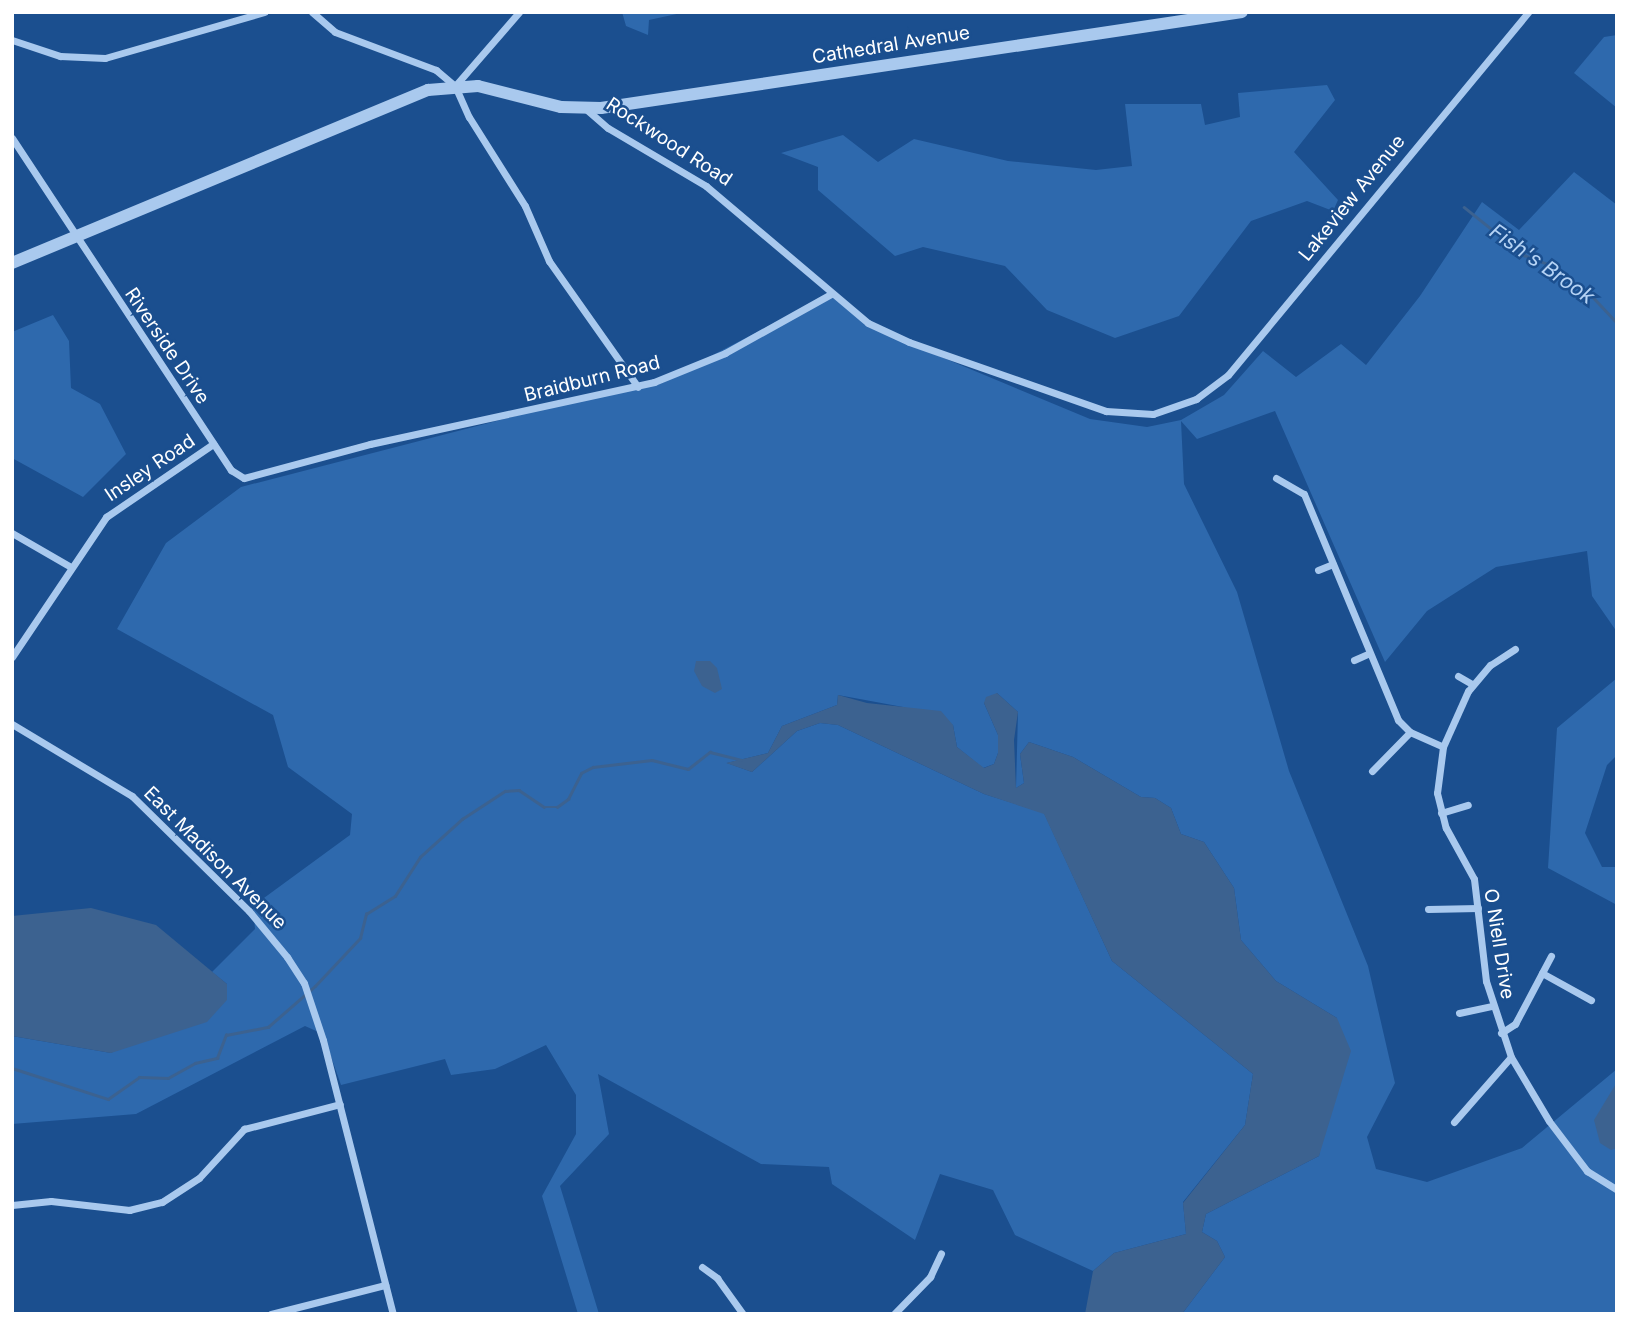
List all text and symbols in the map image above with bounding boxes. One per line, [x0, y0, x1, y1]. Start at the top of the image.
street label: Cathedral Avenue [811, 21, 971, 69]
street label: Rockwood Road [602, 93, 736, 191]
street label: Lakeview Avenue [1294, 130, 1410, 266]
water label: Fish's Brook [1485, 219, 1599, 309]
street label: Riverside Drive [120, 284, 214, 408]
street label: Braidburn Road [522, 351, 662, 407]
street label: Insley Road [101, 430, 199, 506]
street label: East Madison Avenue [139, 782, 291, 934]
street label: O Niell Drive [1479, 887, 1519, 1001]

